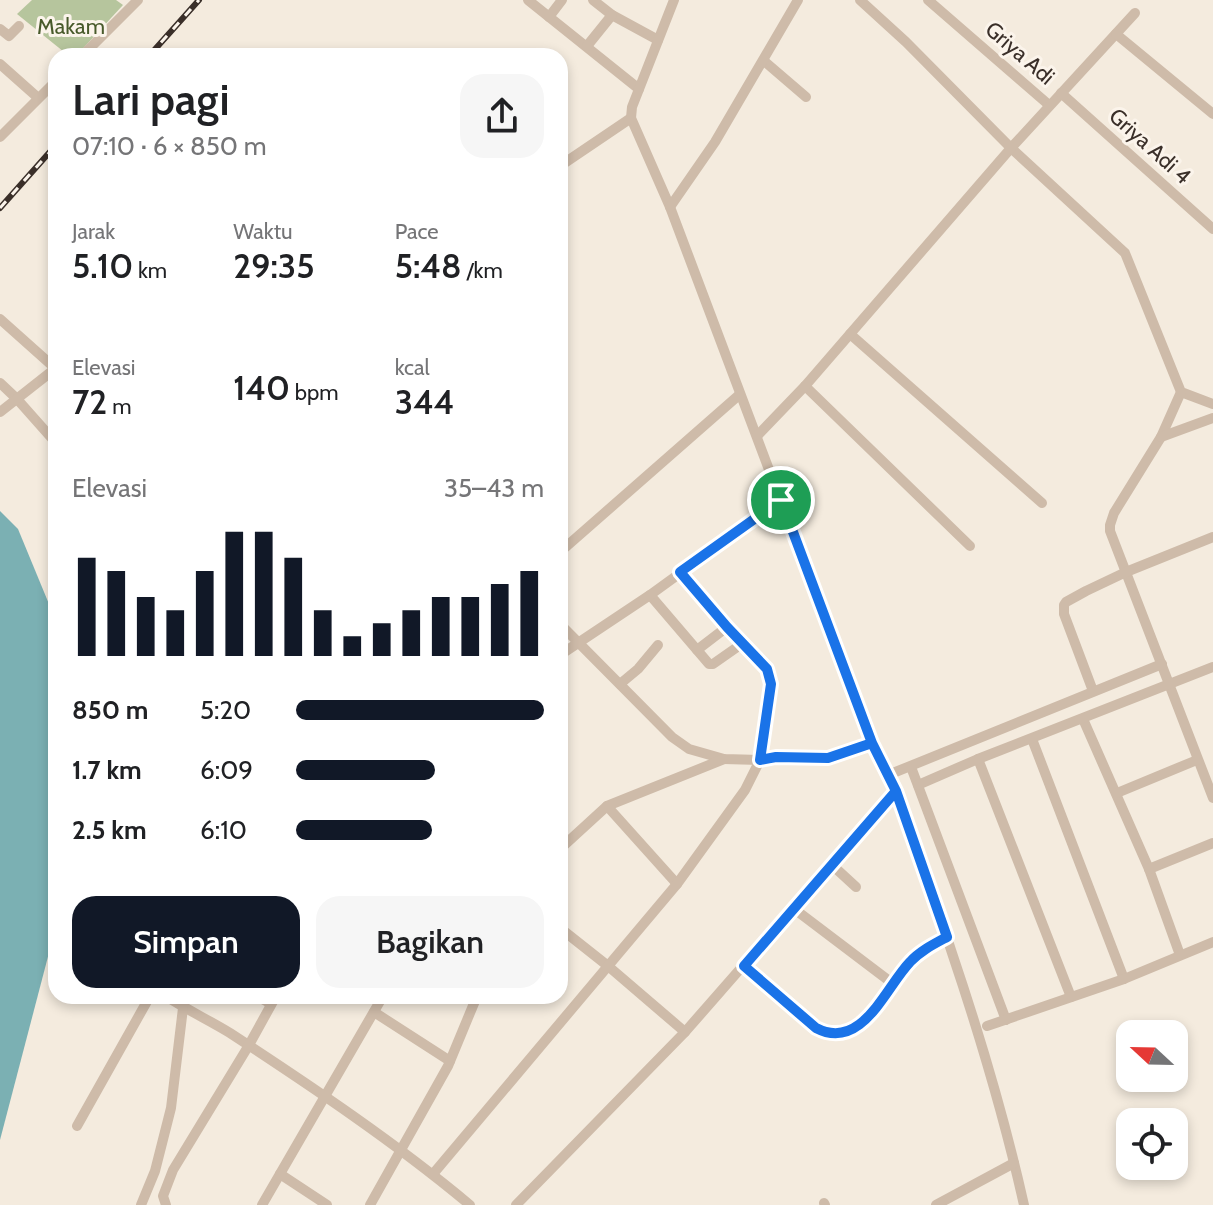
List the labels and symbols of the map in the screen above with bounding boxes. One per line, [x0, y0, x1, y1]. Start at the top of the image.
park label: Makam [37, 13, 105, 40]
street label: Griya Adi [980, 16, 1060, 90]
street label: Griya Adi 4 [1104, 102, 1197, 190]
pin [747, 466, 815, 534]
north arrow [1116, 1020, 1188, 1092]

